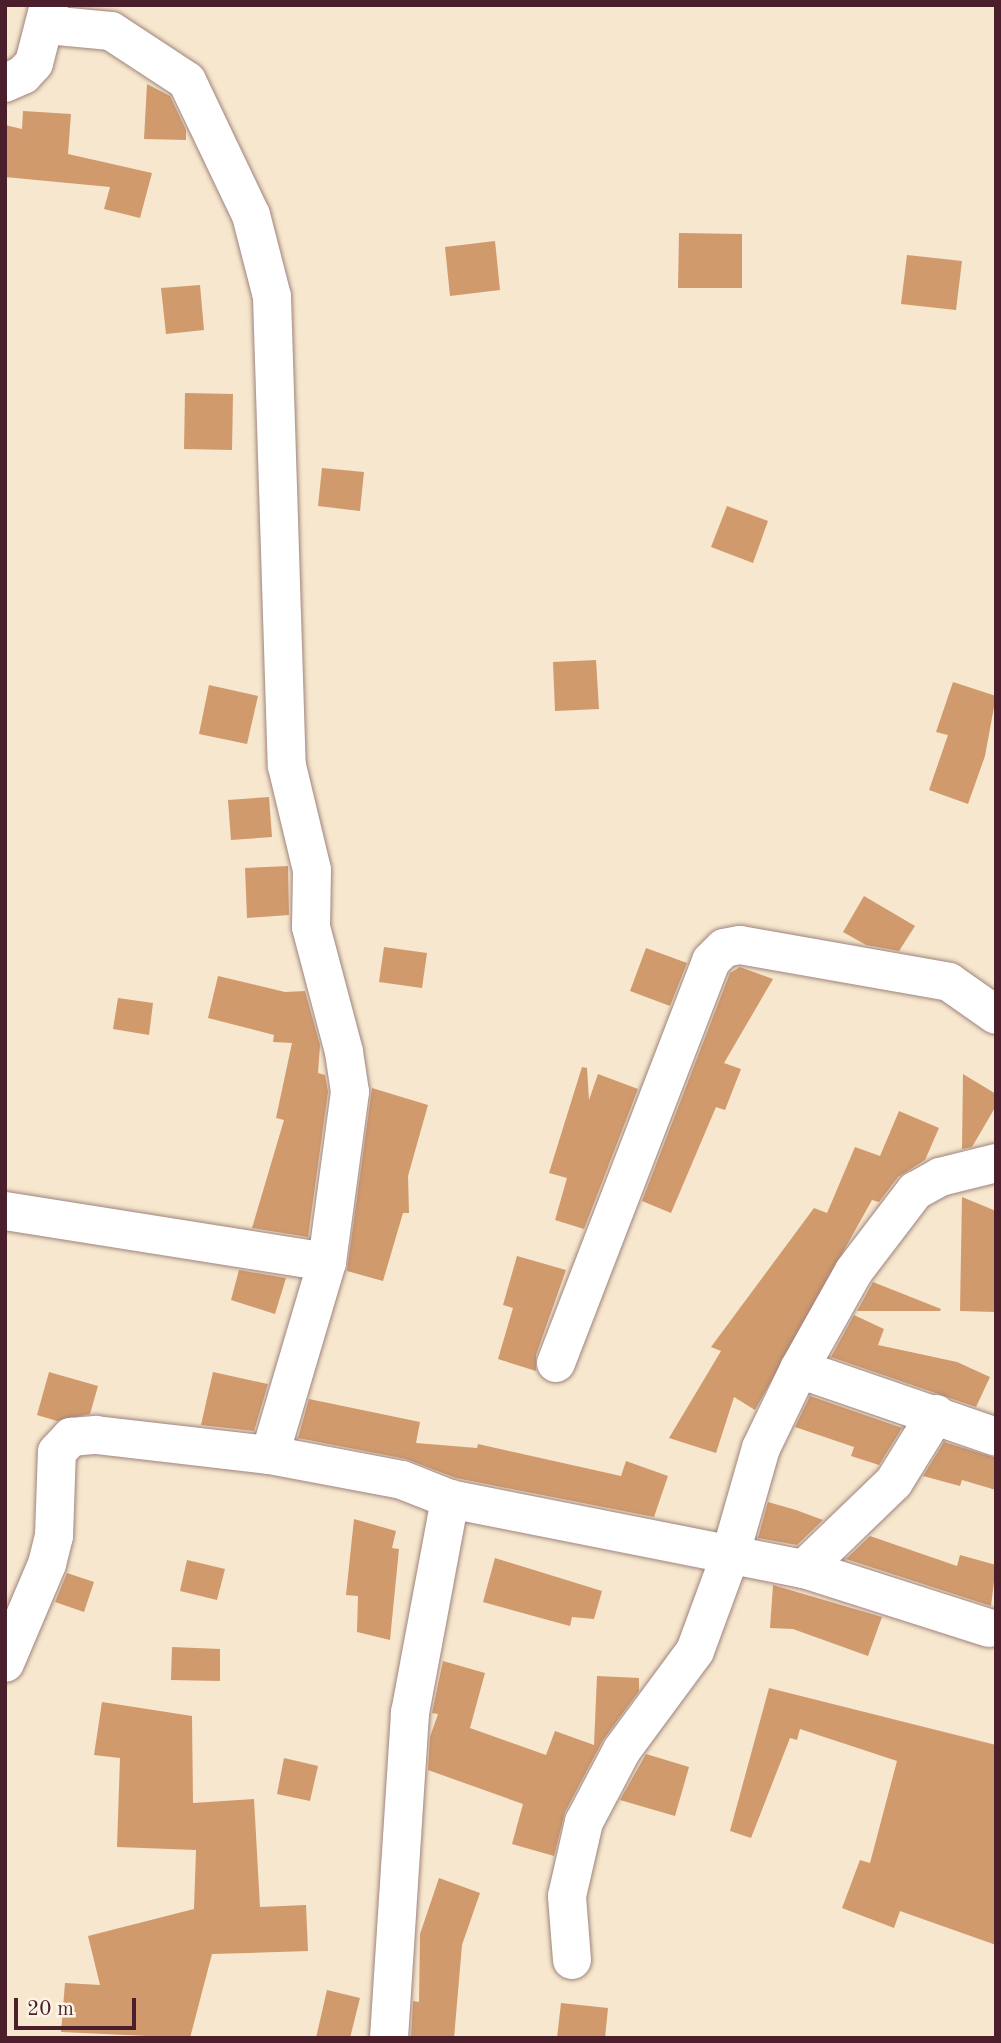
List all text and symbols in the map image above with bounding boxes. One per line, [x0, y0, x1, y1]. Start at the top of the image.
scale bar [18, 1983, 140, 2027]
text: 20 m [27, 1999, 74, 2020]

